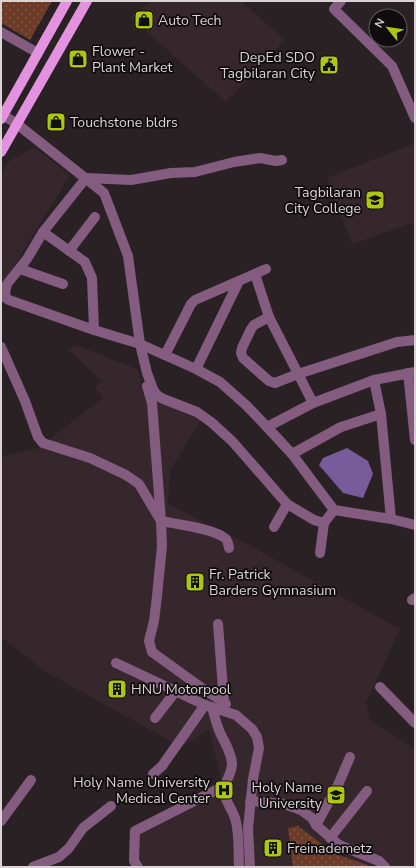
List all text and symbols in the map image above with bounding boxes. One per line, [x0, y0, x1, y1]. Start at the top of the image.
north arrow [368, 8, 408, 48]
shop icon: Auto Tech [133, 9, 155, 31]
place label: Auto Tech [158, 11, 222, 30]
text: N [371, 16, 388, 31]
place label: Flower - Plant Market [92, 42, 173, 77]
shop icon: Flower - Plant Market [67, 48, 89, 70]
place label: DepEd SDO Tagbilaran City [220, 48, 316, 83]
public building icon: DepEd SDO Tagbilaran City [318, 54, 340, 76]
shop icon: Touchstone bldrs [45, 111, 67, 133]
place label: Touchstone bldrs [70, 113, 178, 132]
place label: Tagbilaran City College [285, 183, 361, 218]
school or university icon: Tagbilaran City College [364, 189, 386, 211]
place label: Fr. Patrick Barders Gymnasium [209, 565, 336, 600]
building icon: Fr. Patrick Barders Gymnasium [184, 571, 206, 593]
building icon: HNU Motorpool [106, 678, 128, 700]
place label: HNU Motorpool [131, 680, 232, 699]
place label: Holy Name University Medical Center [73, 773, 211, 808]
place label: Holy Name University [252, 778, 323, 813]
hospital icon: Holy Name University Medical Center [213, 779, 235, 801]
school or university icon: Holy Name University [325, 784, 347, 806]
building icon: Freinademetz [262, 837, 284, 859]
place label: Freinademetz [287, 839, 372, 858]

